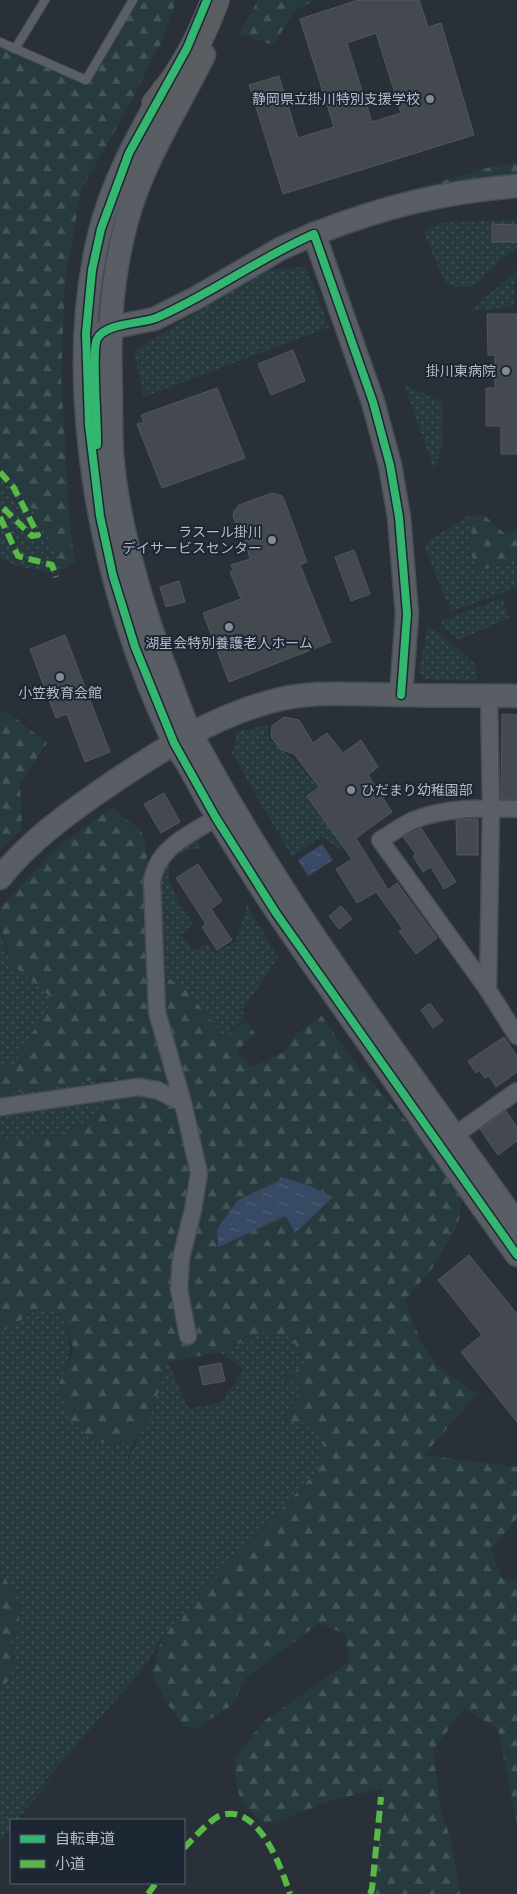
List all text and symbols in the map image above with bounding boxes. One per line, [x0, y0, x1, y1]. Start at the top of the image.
place label: 静岡県立掛川特別支援学校 [252, 90, 420, 110]
marker: 静岡県立掛川特別支援学校 [424, 93, 436, 105]
place label: 掛川東病院 [426, 362, 496, 382]
marker: 掛川東病院 [500, 365, 512, 377]
place label: ラスール掛川 デイサービスセンター [122, 523, 262, 559]
marker: ラスール掛川 デイサービスセンター [266, 534, 278, 546]
marker: 湖星会特別養護老人ホーム [223, 621, 235, 633]
place label: 湖星会特別養護老人ホーム [145, 634, 313, 654]
marker: 小笠教育会館 [54, 671, 66, 683]
place label: 小笠教育会館 [18, 684, 102, 704]
place label: ひだまり幼稚園部 [361, 781, 473, 801]
marker: ひだまり幼稚園部 [345, 784, 357, 796]
legend [10, 1819, 185, 1884]
text: 自転車道 [55, 1829, 115, 1850]
text: 小道 [55, 1854, 85, 1875]

